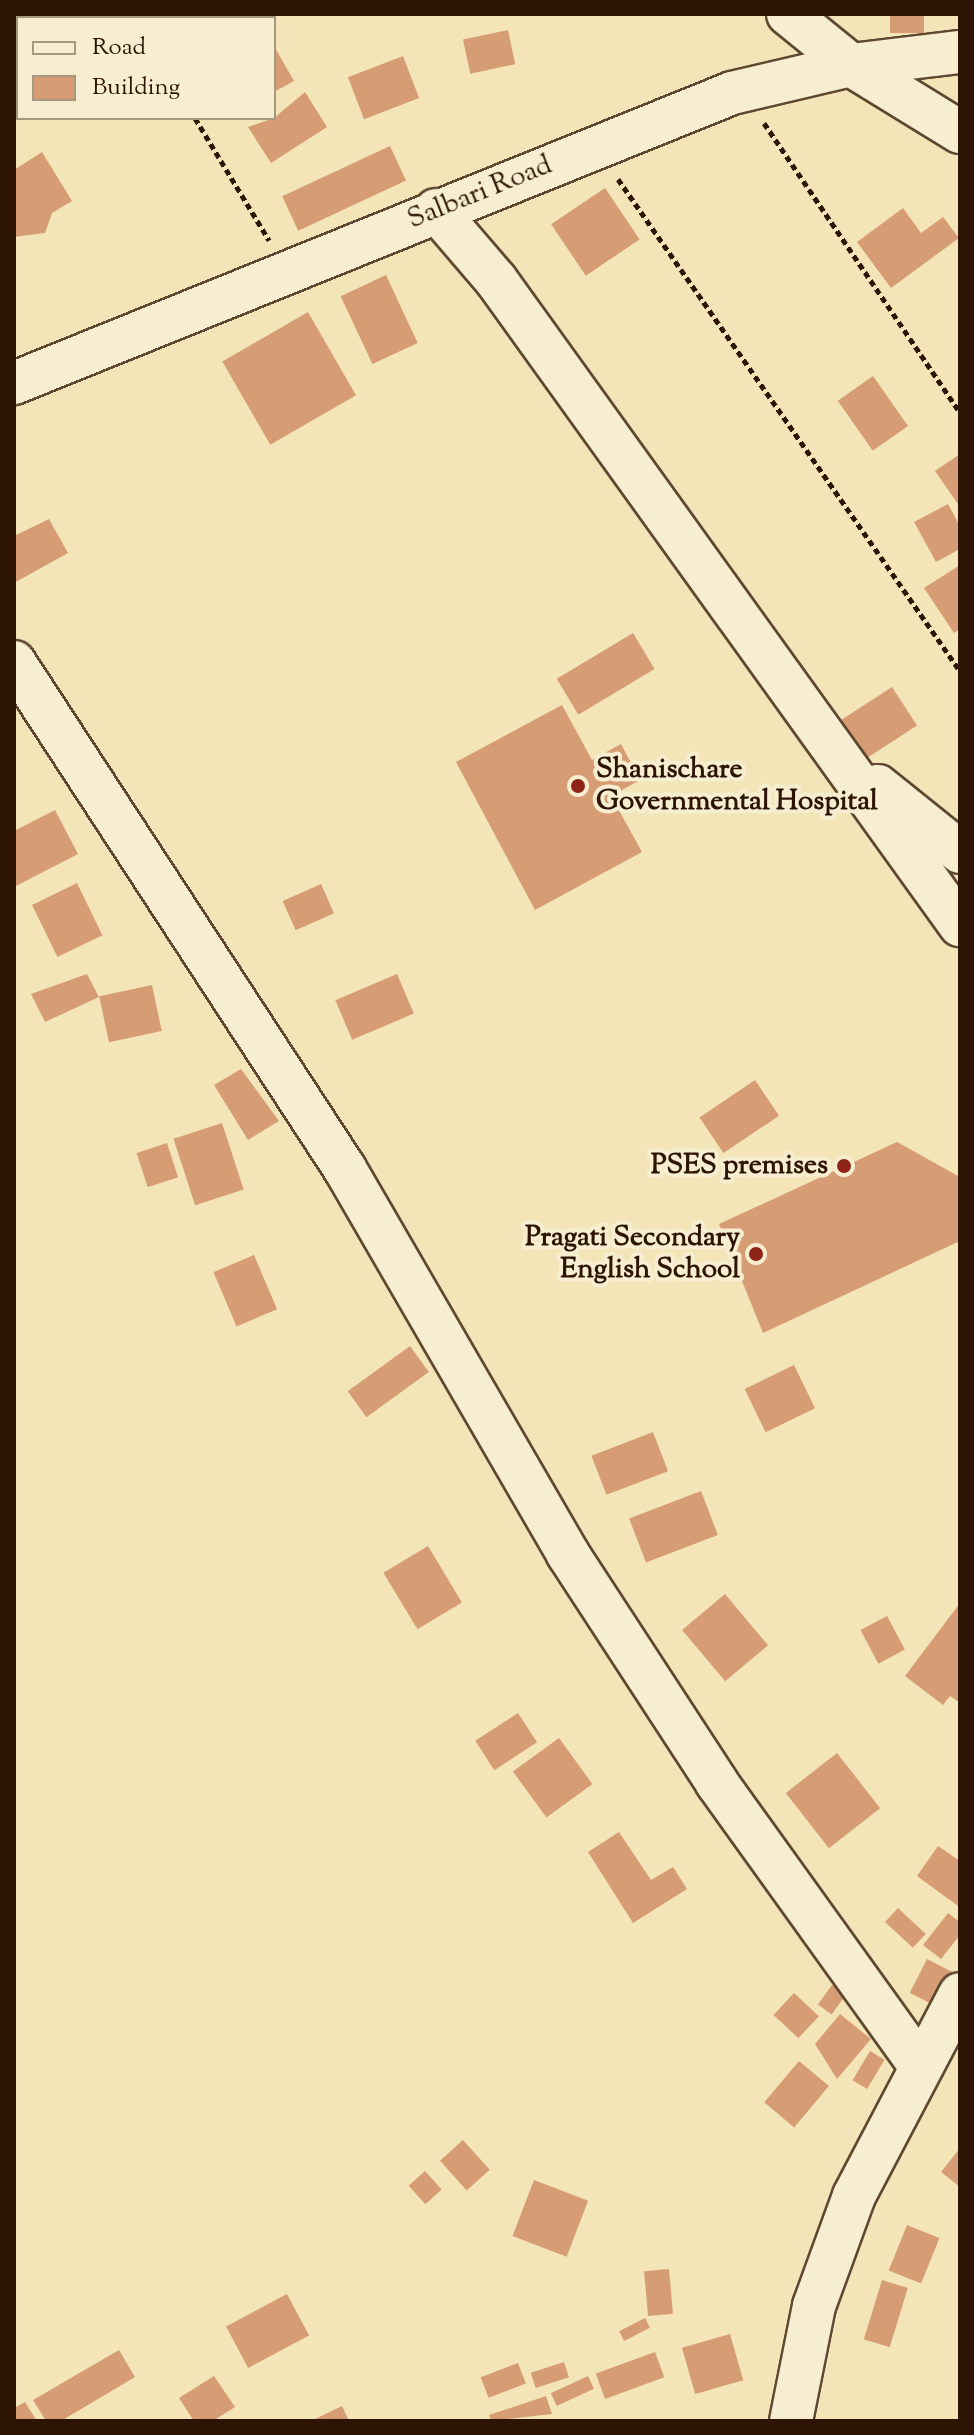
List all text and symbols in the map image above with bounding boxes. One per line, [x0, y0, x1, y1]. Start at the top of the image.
legend [16, 16, 276, 120]
text: Road [92, 31, 146, 65]
text: Building [92, 71, 180, 105]
street label: Salbari Road [403, 149, 557, 237]
place label: Shanischare Governmental Hospital [596, 753, 878, 819]
marker: Shanischare Governmental Hospital [567, 775, 589, 797]
place label: PSES premises [651, 1149, 828, 1183]
marker: PSES premises [835, 1157, 853, 1175]
place label: Pragati Secondary English School [525, 1221, 740, 1287]
marker: Pragati Secondary English School [747, 1245, 765, 1263]

